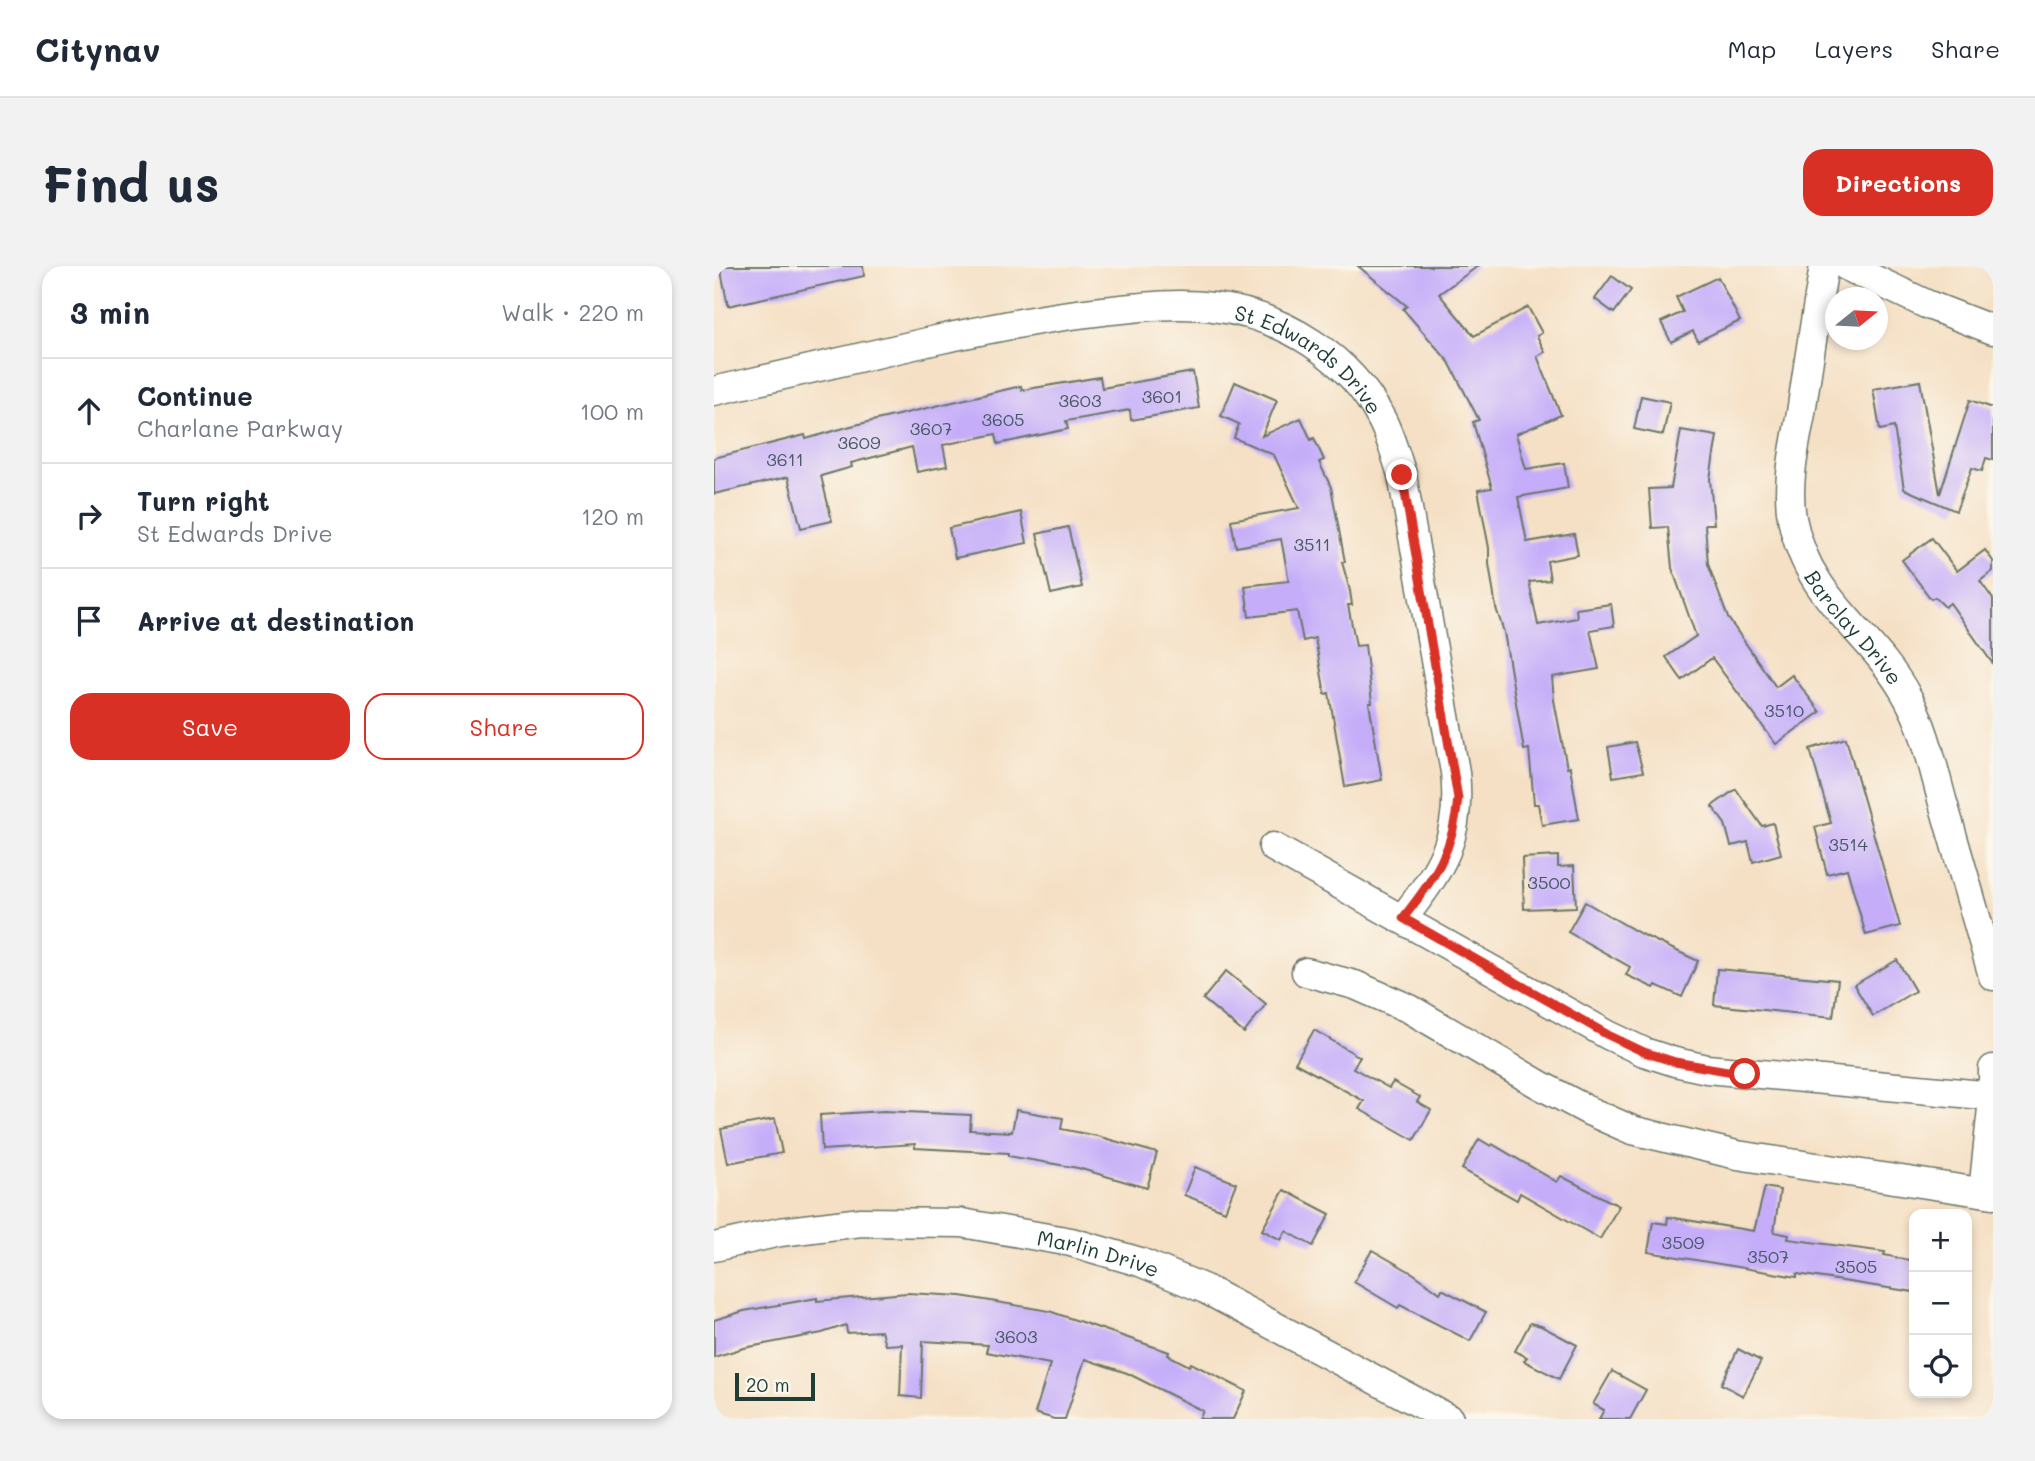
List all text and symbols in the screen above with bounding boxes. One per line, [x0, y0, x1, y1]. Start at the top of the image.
text: Citynav [35, 27, 160, 70]
text: Map [1728, 33, 1776, 64]
text: Layers [1814, 33, 1893, 64]
text: Share [1931, 33, 2000, 64]
button: Directions [1803, 149, 1993, 216]
text: Find us [42, 151, 220, 214]
north arrow [1825, 287, 1888, 350]
text: 3 min [70, 292, 150, 332]
text: Walk · 220 m [501, 297, 644, 327]
street label: St Edwards Drive [1232, 298, 1389, 419]
text: Continue [137, 379, 253, 413]
house number: 3601 [1142, 384, 1182, 408]
house number: 3603 [1058, 388, 1102, 412]
icon: ahead [70, 392, 108, 430]
text: 100 m [580, 396, 644, 426]
house number: 3605 [981, 407, 1025, 431]
text: Charlane Parkway [137, 413, 343, 443]
house number: 3607 [910, 416, 952, 440]
house number: 3609 [837, 430, 881, 454]
house number: 3611 [766, 447, 804, 471]
route end [1386, 459, 1417, 490]
text: Turn right [137, 484, 270, 518]
icon: right [70, 497, 108, 535]
text: 120 m [581, 501, 644, 531]
text: St Edwards Drive [137, 518, 333, 548]
house number: 3511 [1293, 532, 1331, 556]
street label: Barclay Drive [1800, 565, 1909, 689]
icon: arrive [70, 602, 108, 640]
text: Arrive at destination [137, 604, 414, 638]
button: Save [70, 693, 350, 760]
button: Share [364, 693, 644, 760]
house number: 3510 [1764, 698, 1804, 722]
house number: 3514 [1828, 832, 1868, 856]
house number: 3500 [1527, 870, 1571, 894]
route start [1729, 1058, 1760, 1089]
map controls [1909, 1209, 1972, 1398]
button: + [1909, 1209, 1972, 1272]
street label: Marlin Drive [1035, 1223, 1164, 1282]
house number: 3509 [1662, 1230, 1705, 1254]
house number: 3507 [1747, 1244, 1789, 1268]
house number: 3505 [1835, 1254, 1877, 1278]
button: − [1909, 1272, 1972, 1335]
house number: 3603 [994, 1324, 1038, 1348]
button: locate [1909, 1335, 1972, 1398]
scale bar [735, 1370, 816, 1402]
text: 20 m [746, 1372, 790, 1397]

